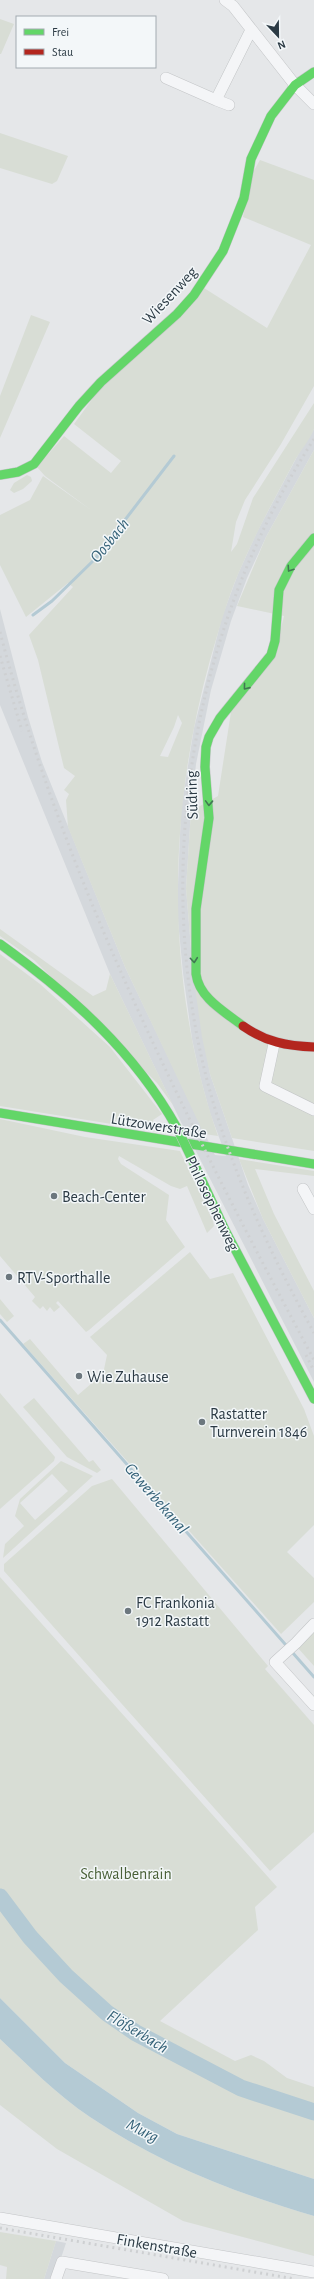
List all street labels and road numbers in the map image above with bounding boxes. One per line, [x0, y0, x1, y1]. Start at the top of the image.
street label: Wiesenweg [139, 264, 200, 328]
street label: Südring [183, 770, 201, 820]
street label: Lützowerstraße [110, 1111, 208, 1141]
street label: Philosophenweg [182, 1153, 242, 1254]
street label: Finkenstraße [115, 2231, 198, 2261]

